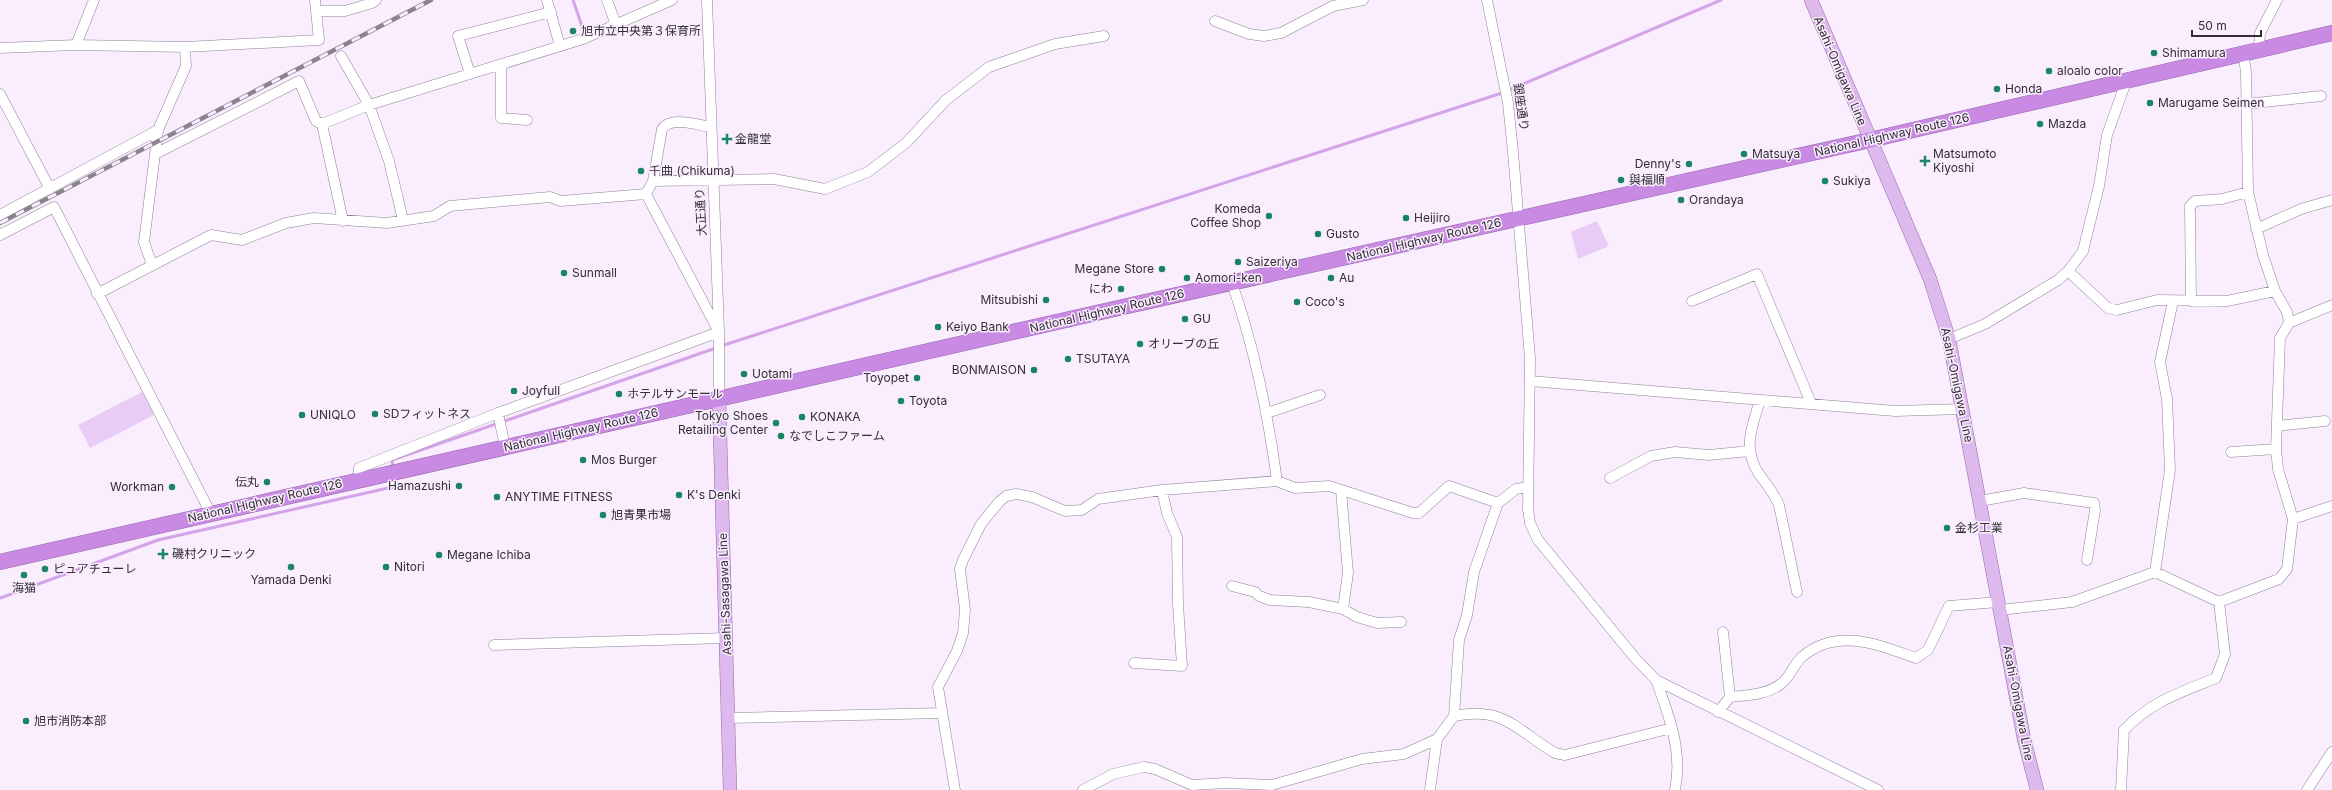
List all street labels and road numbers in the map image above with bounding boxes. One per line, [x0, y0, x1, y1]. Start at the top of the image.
street label: Asahi-Omigawa Line [1811, 14, 1870, 128]
street label: 銀座通り [1511, 82, 1532, 132]
street label: National Highway Route 126 [1813, 109, 1971, 160]
street label: 大正通り [692, 188, 709, 236]
street label: National Highway Route 126 [1345, 214, 1503, 265]
street label: National Highway Route 126 [1028, 285, 1186, 336]
street label: Asahi-Omigawa Line [1938, 326, 1977, 444]
street label: National Highway Route 126 [502, 404, 660, 455]
street label: National Highway Route 126 [186, 475, 344, 526]
street label: Asahi-Sasagawa Line [715, 533, 734, 655]
street label: Asahi-Omigawa Line [2000, 644, 2037, 762]

